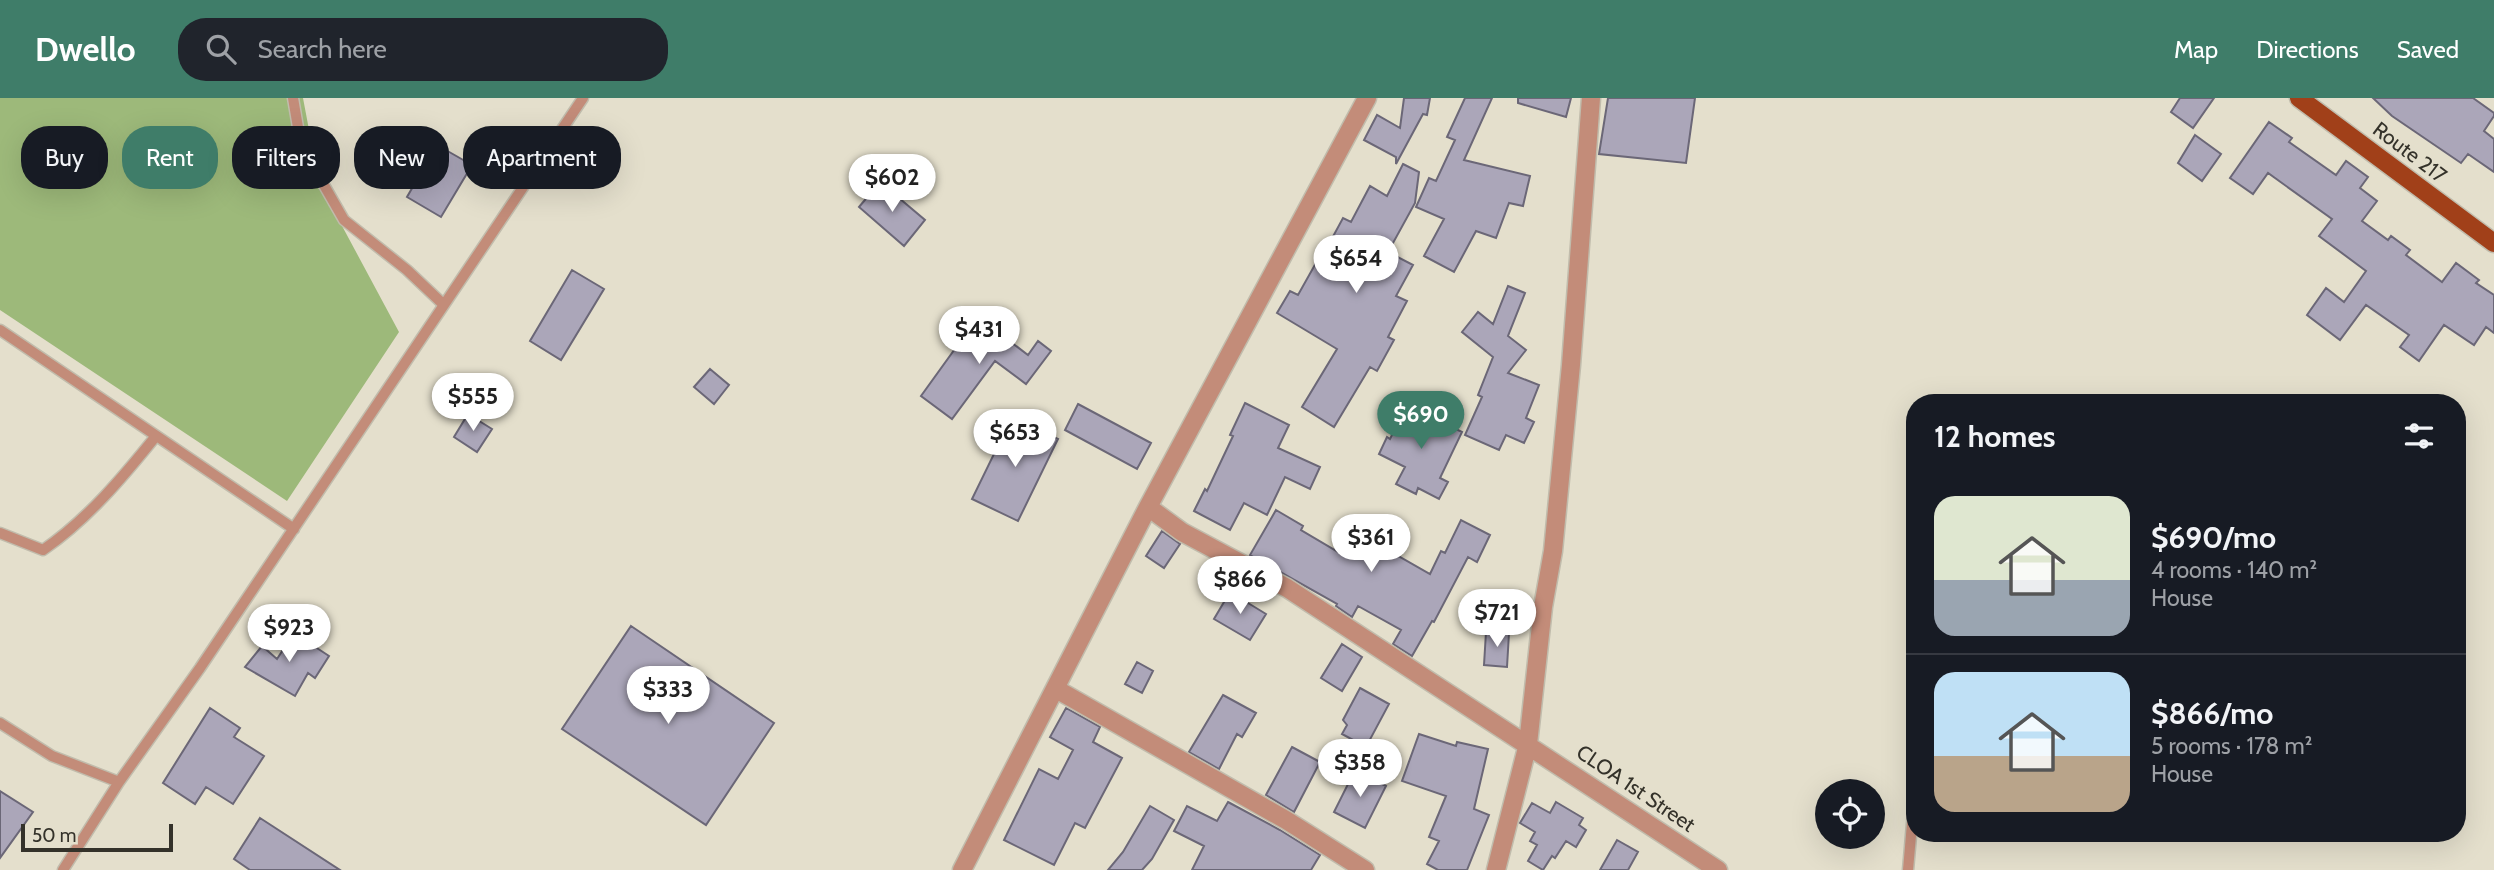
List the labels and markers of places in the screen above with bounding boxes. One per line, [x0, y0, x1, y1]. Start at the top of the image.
pin: $602 [851, 155, 933, 214]
pin: $654 [1315, 236, 1397, 295]
pin: $431 [938, 306, 1020, 366]
pin: $555 [432, 374, 514, 433]
pin: $690 [1380, 392, 1462, 451]
pin: $653 [974, 410, 1056, 469]
pin: $361 [1330, 514, 1412, 574]
pin: $866 [1199, 556, 1281, 616]
pin: $721 [1456, 589, 1538, 649]
pin: $923 [248, 604, 330, 664]
pin: $333 [627, 666, 709, 726]
pin: $358 [1319, 740, 1401, 799]

